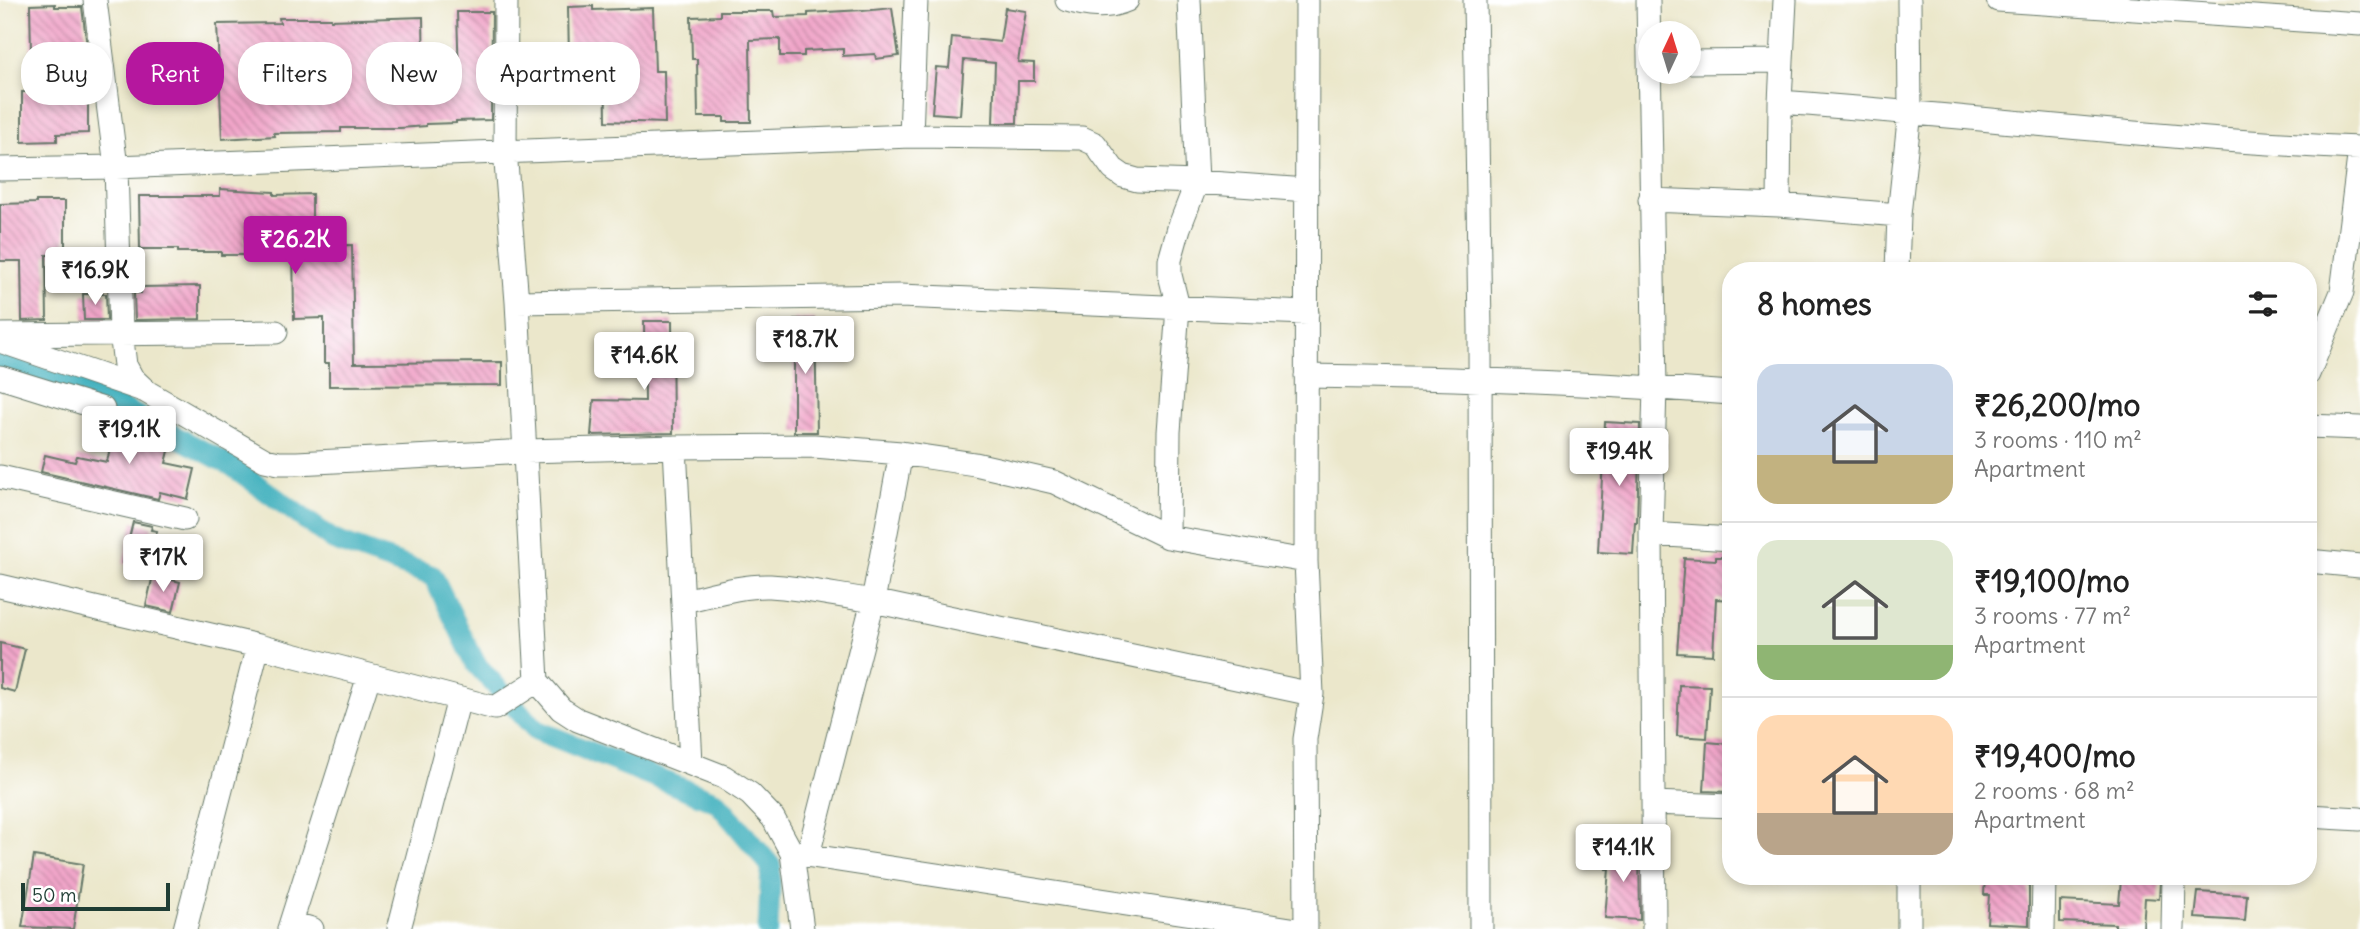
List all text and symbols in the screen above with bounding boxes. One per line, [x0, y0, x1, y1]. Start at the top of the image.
north arrow [1638, 21, 1701, 84]
map controls [1638, 21, 1701, 84]
chip: Buy [21, 42, 112, 105]
chip: Rent [126, 42, 224, 105]
chip: Filters [238, 42, 352, 105]
chip: New [366, 42, 462, 105]
chip: Apartment [476, 42, 640, 105]
pin: ₹26.2K [238, 216, 352, 276]
text: ₹26.2K [260, 224, 330, 253]
pin: ₹16.9K [38, 247, 152, 307]
text: ₹16.9K [61, 255, 129, 284]
text: 8 homes [1757, 285, 1872, 323]
icon: filters [2244, 285, 2282, 323]
pin: ₹18.7K [748, 316, 862, 376]
text: ₹18.7K [772, 324, 838, 353]
pin: ₹14.6K [587, 332, 701, 392]
text: ₹14.6K [610, 340, 678, 369]
text: ₹26,200/mo [1974, 386, 2140, 424]
icon: home [1813, 392, 1897, 476]
pin: ₹19.1K [72, 406, 186, 466]
text: ₹19.1K [98, 414, 160, 443]
text: 3 rooms · 110 m² [1974, 425, 2142, 454]
pin: ₹19.4K [1562, 428, 1676, 488]
text: ₹19.4K [1586, 436, 1652, 465]
text: Apartment [1974, 454, 2086, 483]
pin: ₹17K [122, 534, 204, 594]
text: ₹17K [139, 542, 187, 571]
text: ₹19,100/mo [1974, 562, 2130, 600]
icon: home [1813, 568, 1897, 652]
text: 3 rooms · 77 m² [1974, 601, 2131, 630]
text: Apartment [1974, 630, 2086, 659]
text: ₹19,400/mo [1974, 737, 2136, 775]
icon: home [1813, 743, 1897, 827]
text: 2 rooms · 68 m² [1974, 776, 2135, 805]
text: Apartment [1974, 805, 2086, 834]
pin: ₹14.1K [1566, 824, 1680, 884]
text: ₹14.1K [1592, 832, 1654, 861]
scale bar [21, 880, 170, 912]
text: 50 m [32, 883, 77, 907]

